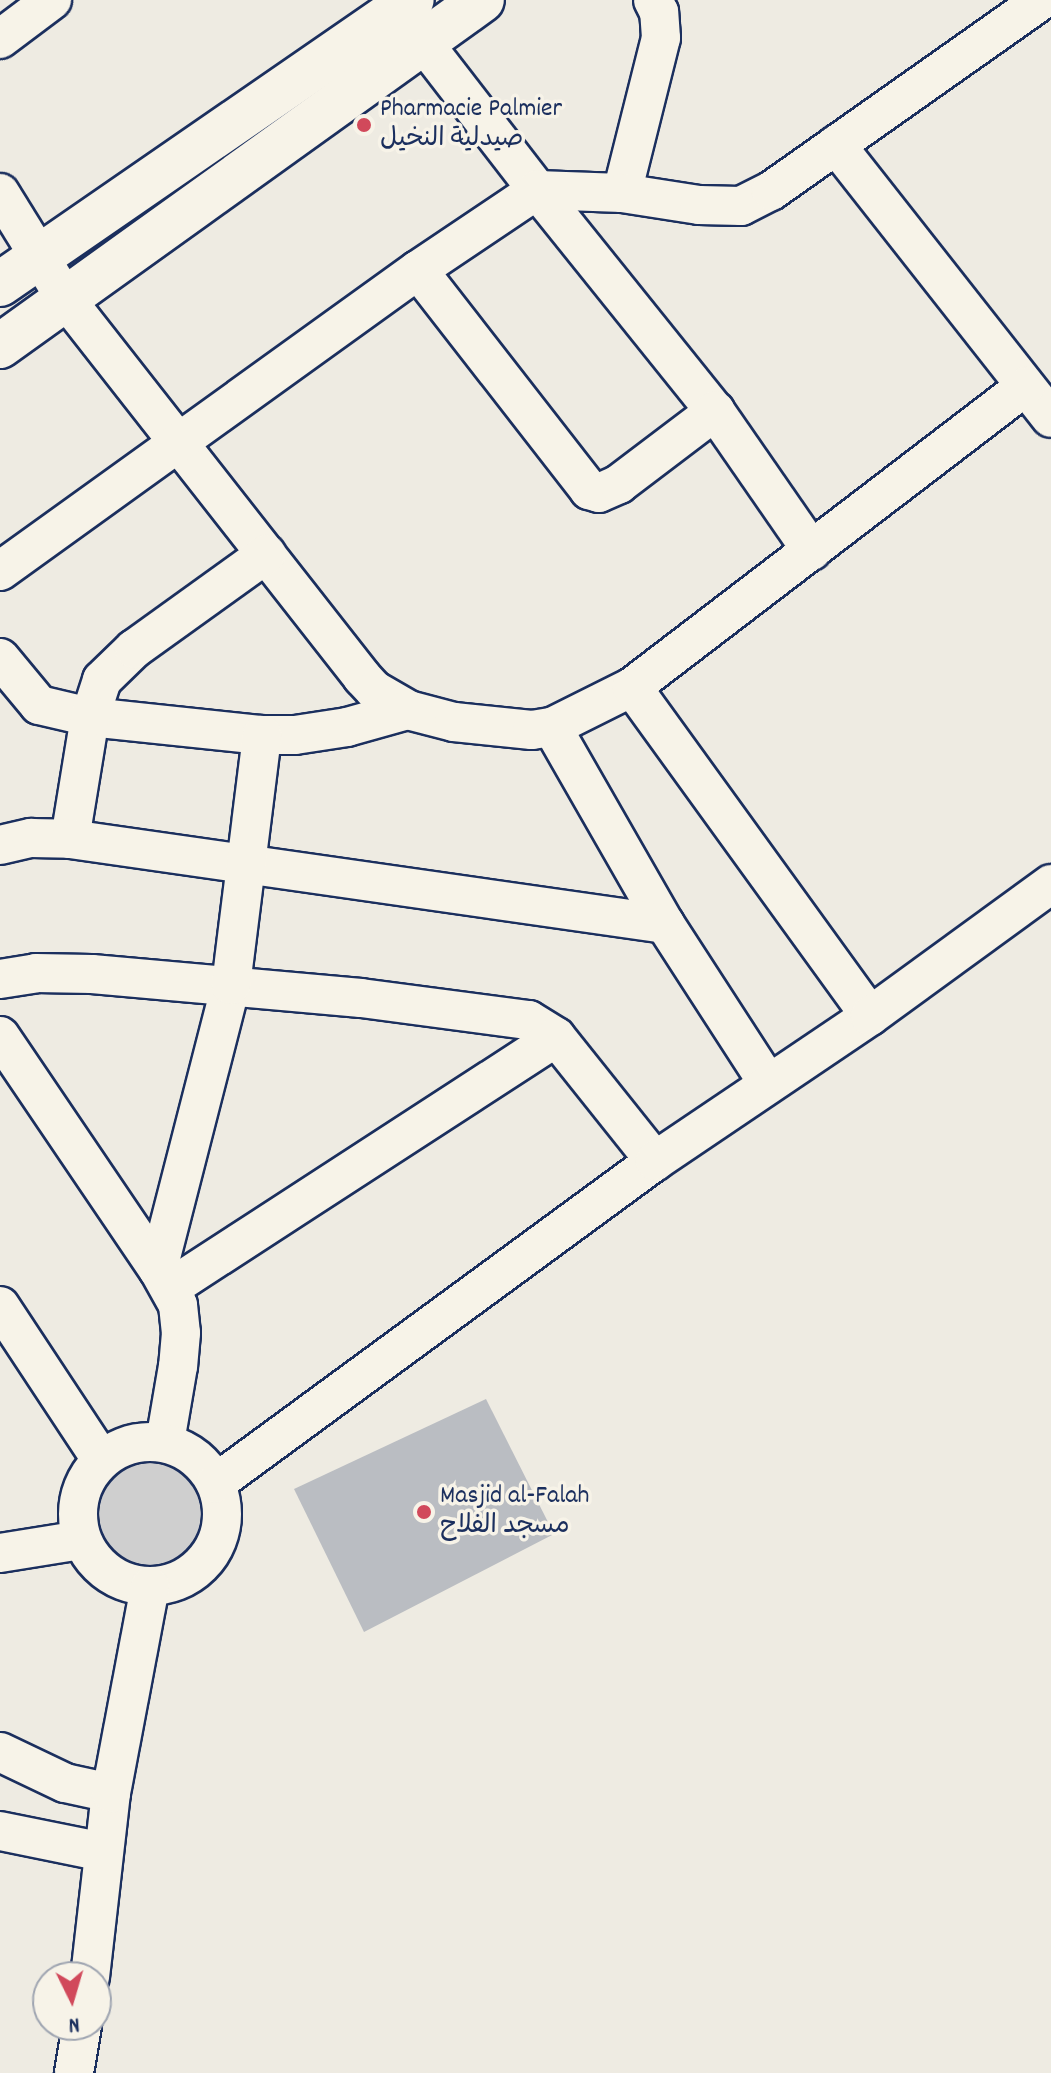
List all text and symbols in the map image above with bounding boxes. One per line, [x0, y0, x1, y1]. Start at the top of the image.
place label: Pharmacie Palmier صيدلية النخيل [380, 94, 562, 156]
marker: Pharmacie Palmier صيدلية النخيل [355, 116, 373, 134]
place label: Masjid al-Falah مسجد الفلاح [440, 1481, 589, 1542]
marker: Masjid al-Falah مسجد الفلاح [415, 1503, 433, 1521]
north arrow [32, 1961, 112, 2041]
text: N [67, 2007, 81, 2039]

